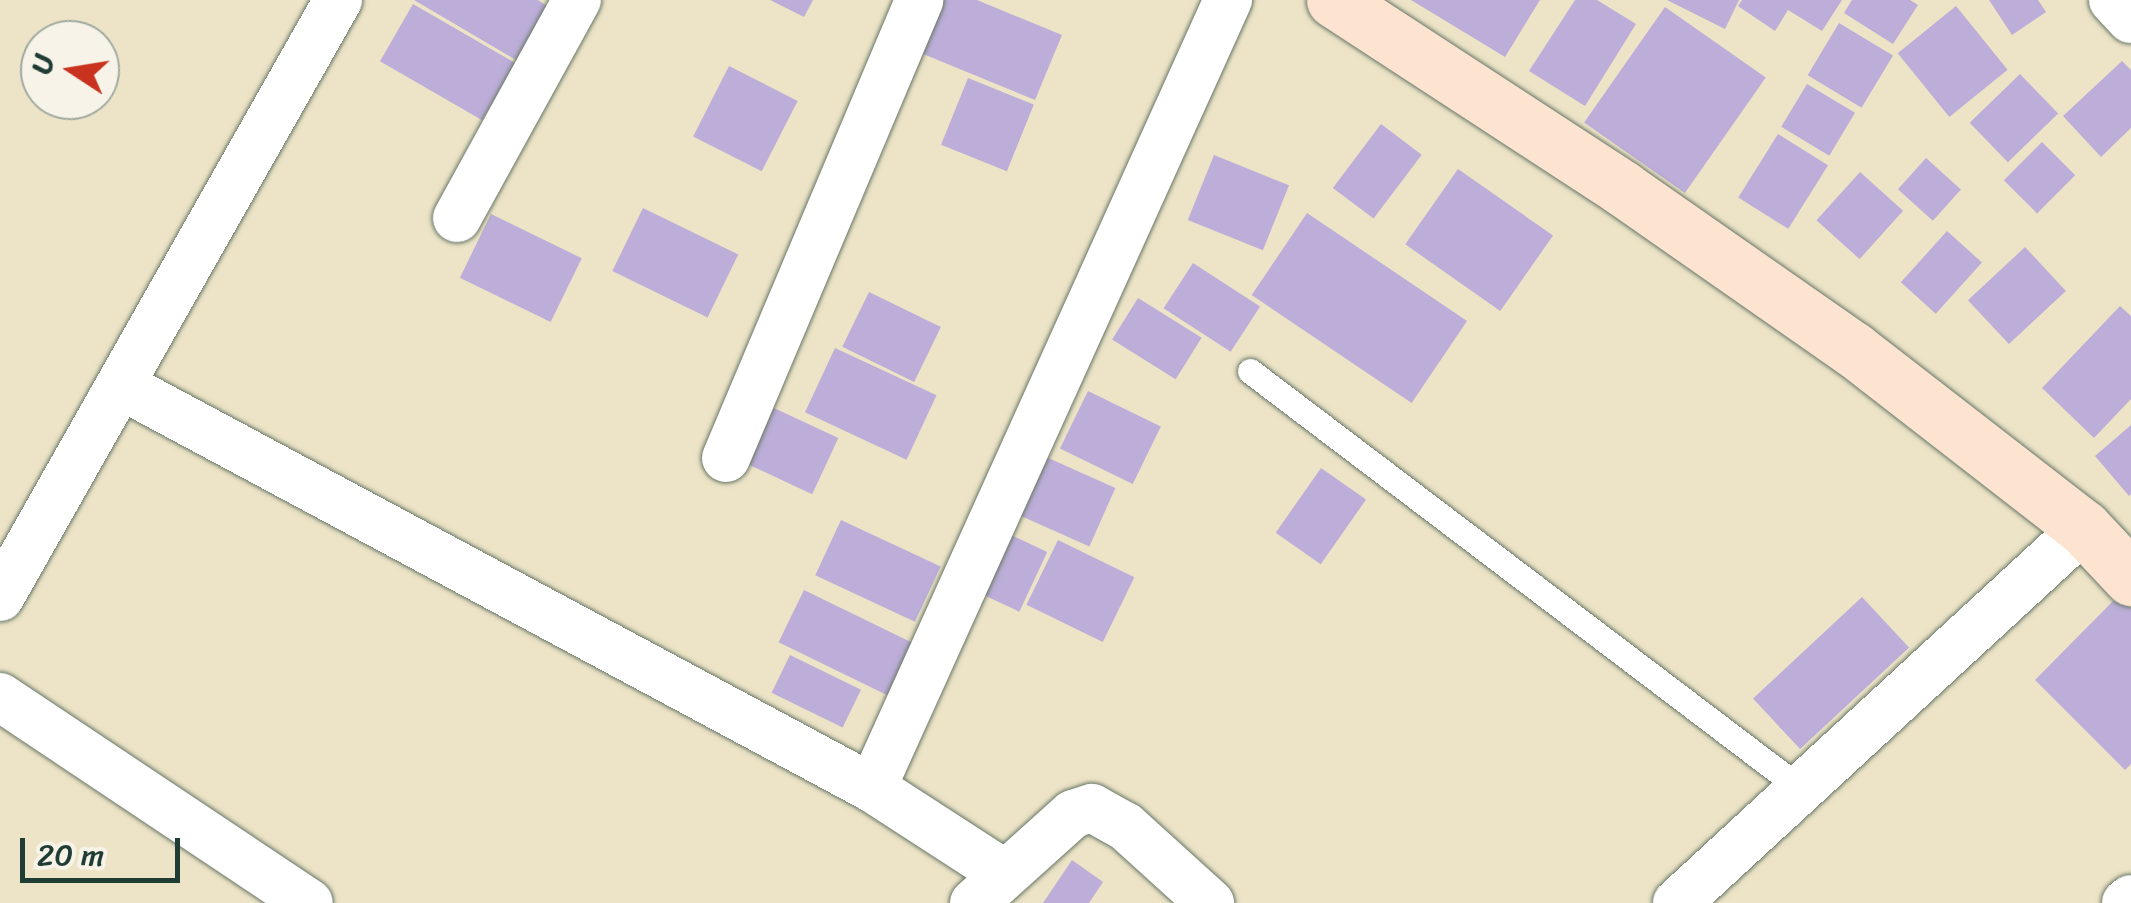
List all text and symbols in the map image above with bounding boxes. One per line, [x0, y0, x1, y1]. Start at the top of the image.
north arrow [20, 20, 120, 120]
text: U [16, 50, 68, 78]
scale bar [25, 818, 185, 880]
text: 20 m [37, 828, 104, 882]

